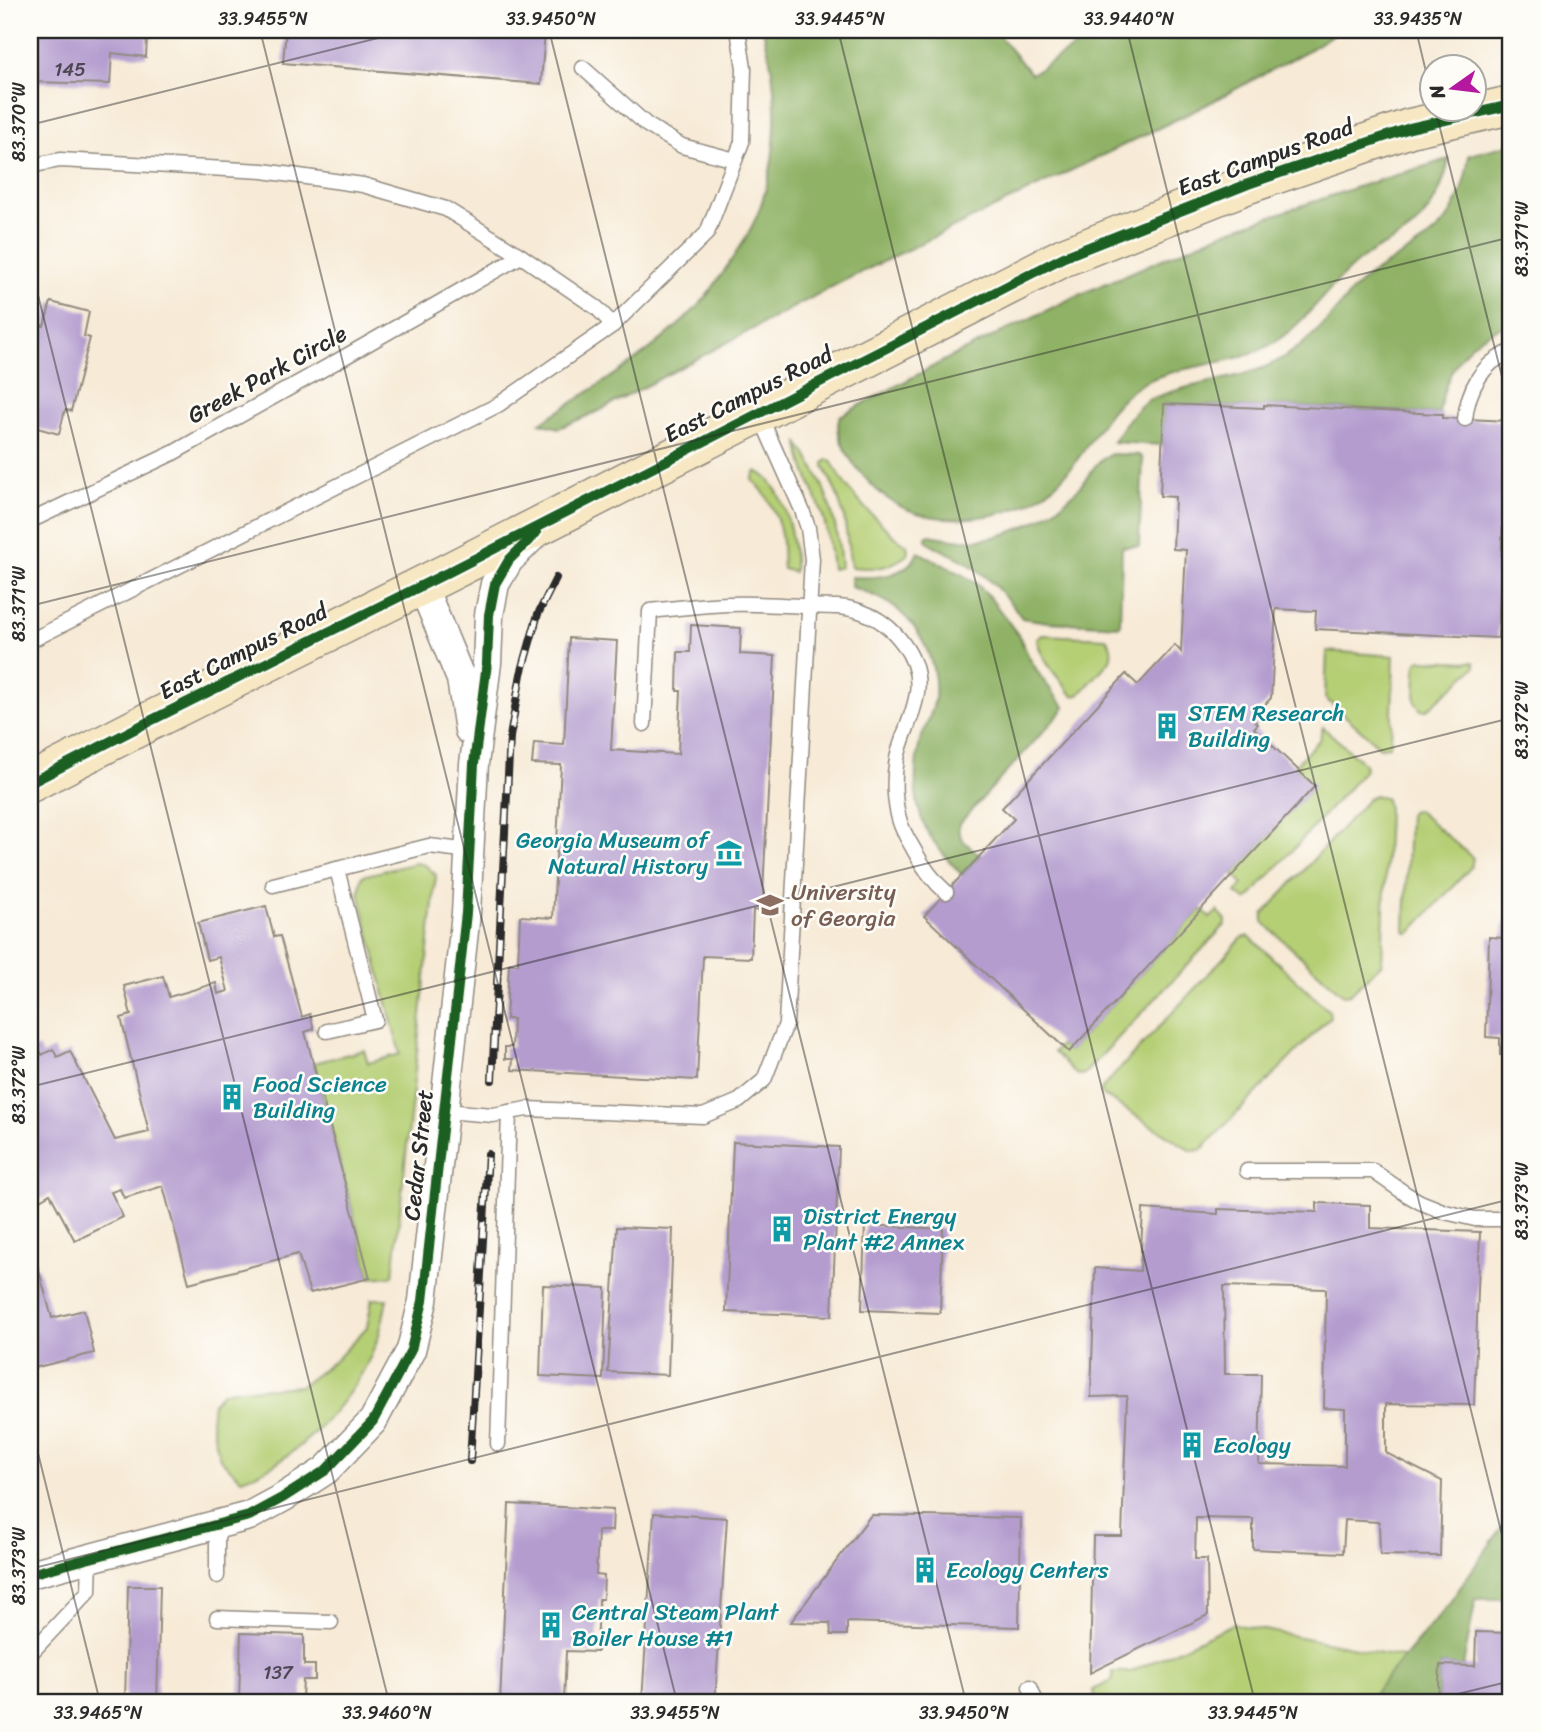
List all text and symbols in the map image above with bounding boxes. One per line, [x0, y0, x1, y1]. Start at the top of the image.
text: 33.9455°N [218, 3, 308, 35]
text: 33.9450°N [506, 3, 597, 35]
text: 33.9445°N [795, 3, 885, 35]
text: 33.9440°N [1084, 3, 1175, 35]
text: 33.9435°N [1374, 3, 1463, 35]
north arrow [1418, 52, 1488, 122]
house number: 145 [54, 53, 86, 86]
text: 83.370°W [3, 81, 35, 162]
text: N [1419, 81, 1455, 103]
street label: East Campus Road [1171, 106, 1361, 208]
text: 83.371°W [1506, 200, 1538, 277]
street label: Greek Park Circle [180, 313, 355, 435]
street label: East Campus Road [657, 333, 842, 455]
text: 83.371°W [3, 565, 35, 642]
street label: East Campus Road [152, 590, 337, 712]
text: 83.372°W [1506, 680, 1538, 759]
place label: STEM Research Building [1188, 693, 1345, 760]
building icon: STEM Research Building [1152, 711, 1182, 741]
place label: Georgia Museum of Natural History [516, 820, 711, 887]
museum icon: Georgia Museum of Natural History [714, 838, 744, 868]
place label: University of Georgia [791, 872, 896, 939]
school or university icon: University of Georgia [755, 890, 785, 920]
text: 83.372°W [3, 1045, 35, 1124]
place label: Food Science Building [253, 1064, 387, 1131]
building icon: Food Science Building [217, 1082, 247, 1112]
street label: Cedar Street [391, 1088, 446, 1223]
text: 83.373°W [1506, 1161, 1538, 1240]
place label: District Energy Plant #2 Annex [803, 1196, 964, 1263]
building icon: District Energy Plant #2 Annex [767, 1214, 797, 1244]
place label: Ecology [1213, 1425, 1291, 1466]
building icon: Ecology [1177, 1430, 1207, 1460]
text: 83.373°W [3, 1526, 35, 1605]
place label: Ecology Centers [946, 1550, 1109, 1591]
building icon: Ecology Centers [910, 1555, 940, 1585]
place label: Central Steam Plant Boiler House #1 [572, 1592, 780, 1659]
building icon: Central Steam Plant Boiler House #1 [536, 1610, 566, 1640]
house number: 137 [263, 1656, 294, 1689]
text: 33.9465°N [54, 1697, 143, 1729]
text: 33.9460°N [342, 1697, 432, 1729]
text: 33.9455°N [630, 1697, 720, 1729]
text: 33.9450°N [919, 1697, 1010, 1729]
text: 33.9445°N [1208, 1697, 1298, 1729]

